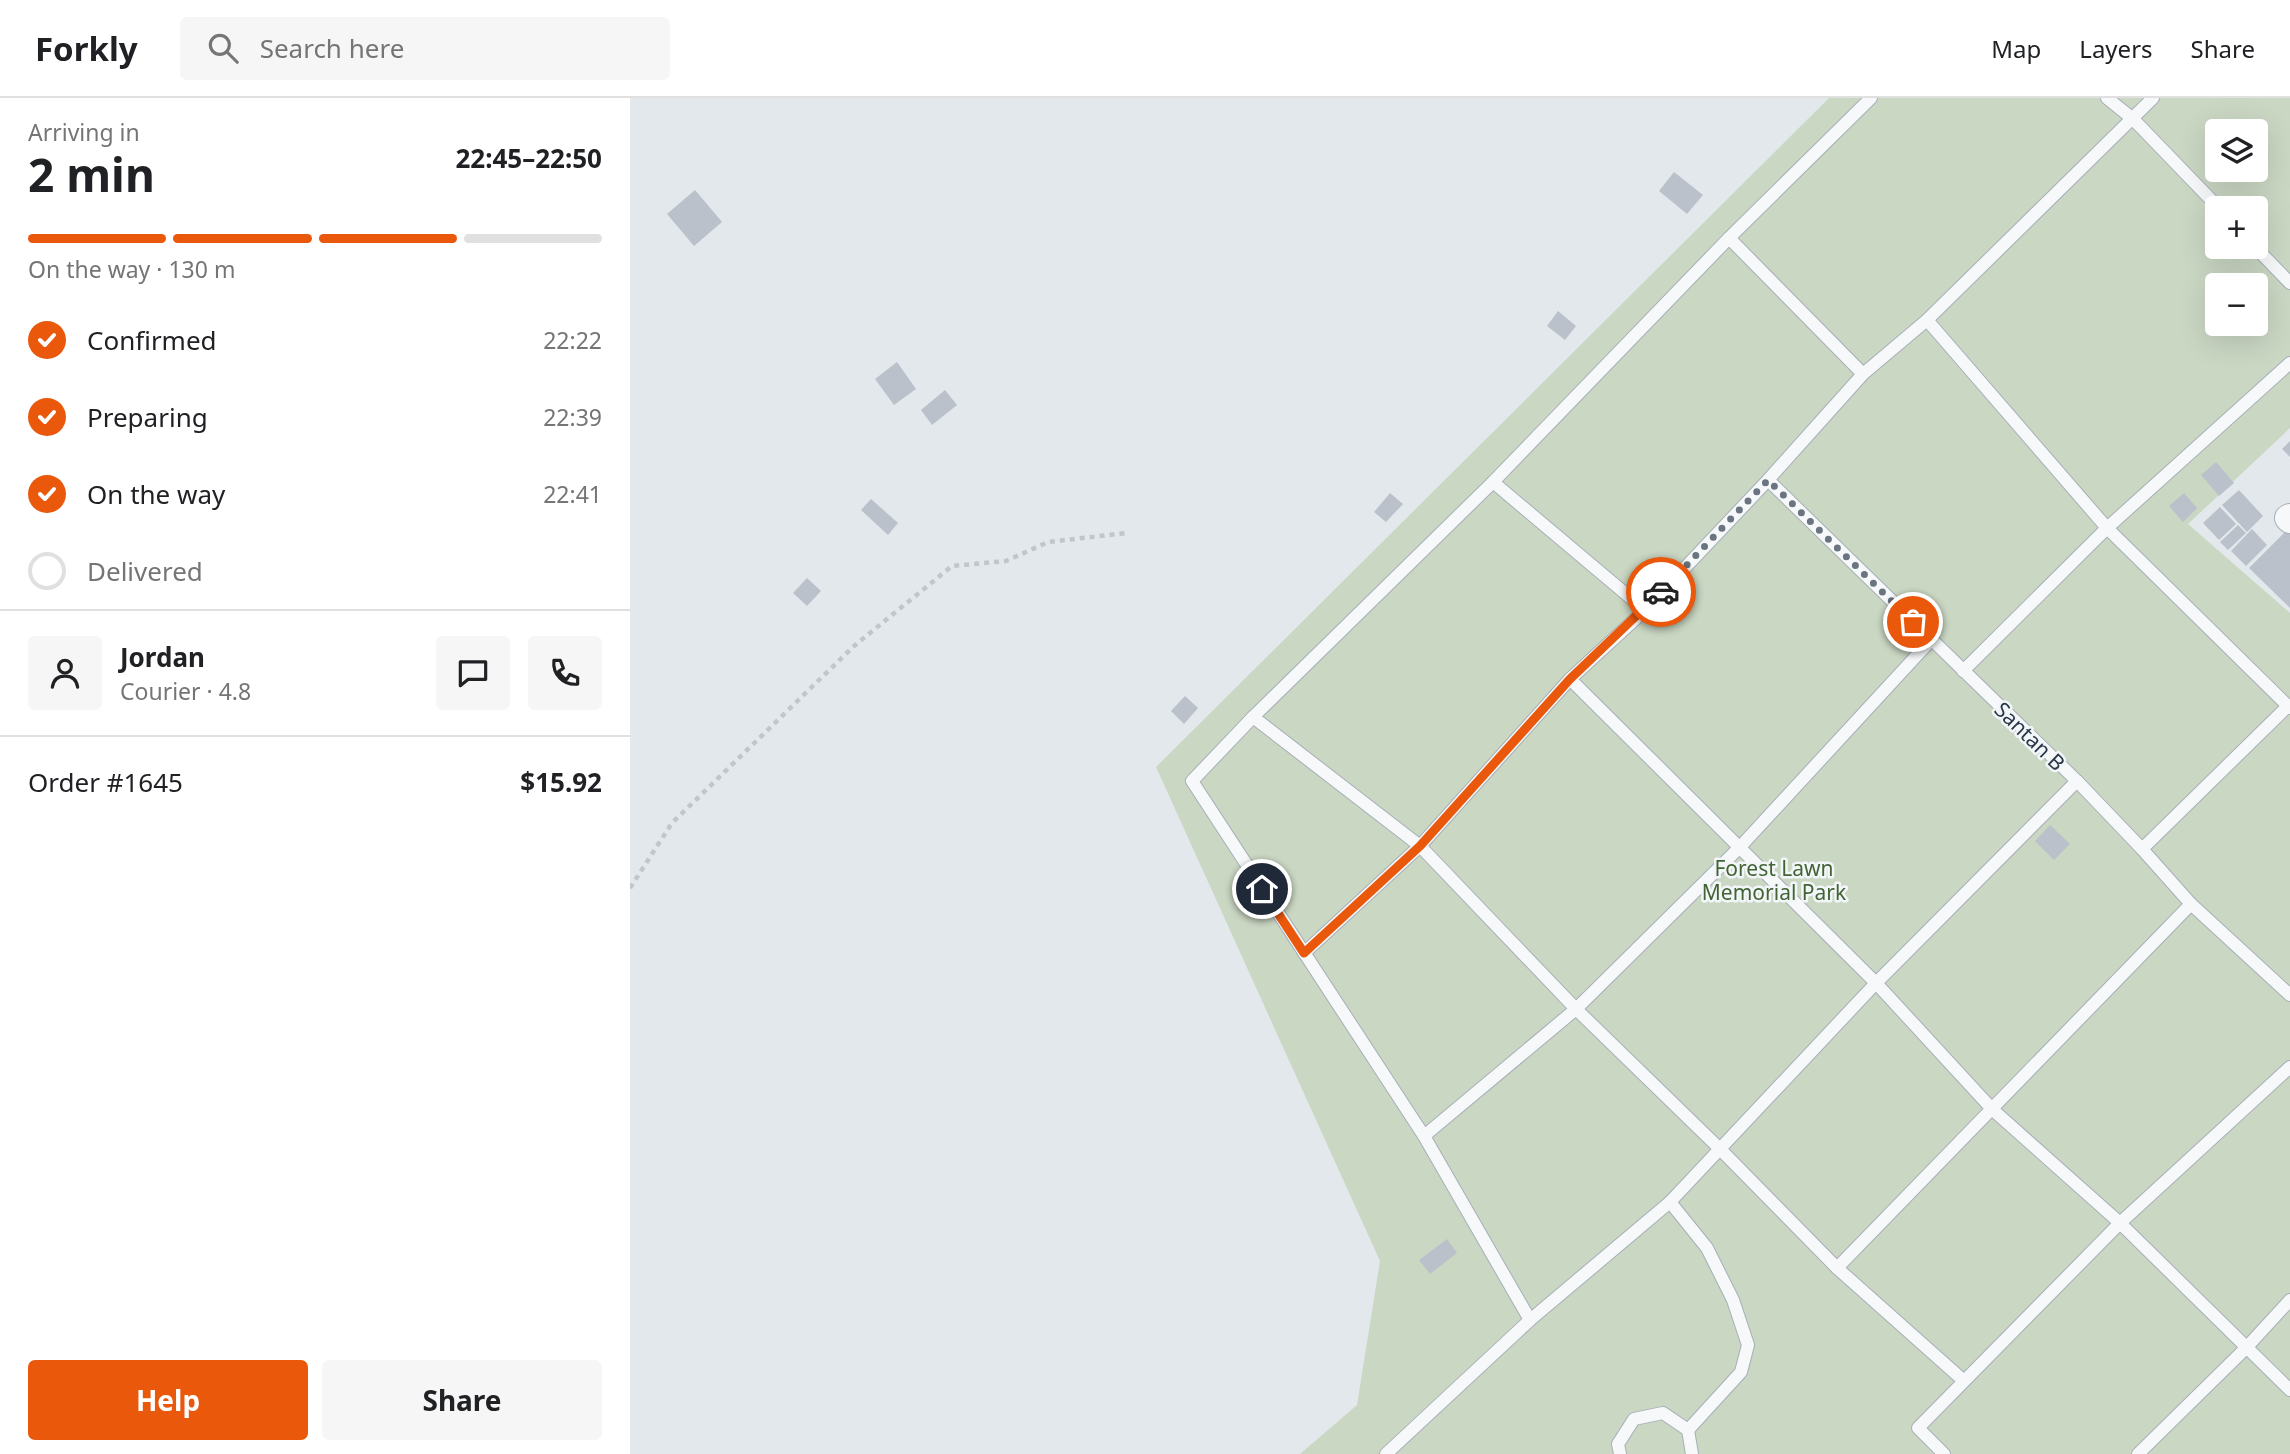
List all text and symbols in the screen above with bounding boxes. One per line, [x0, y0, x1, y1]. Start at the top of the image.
search box [180, 17, 670, 80]
text: Forkly [35, 26, 138, 71]
icon: search [204, 29, 242, 67]
text: Search here [260, 30, 404, 66]
text: Map [1991, 32, 2041, 65]
text: Layers [2079, 32, 2153, 65]
text: Share [2191, 32, 2255, 65]
text: Arriving in [28, 116, 140, 148]
map controls [2205, 119, 2268, 336]
button: layers [2205, 119, 2268, 182]
text: 22:45–22:50 [455, 140, 602, 176]
text: 2 min [28, 143, 155, 205]
button: + [2205, 196, 2268, 259]
text: On the way · 130 m [28, 253, 235, 285]
button: − [2205, 273, 2268, 336]
icon: check [28, 321, 66, 359]
text: Confirmed [87, 322, 217, 358]
text: 22:22 [543, 324, 602, 356]
icon: check [28, 398, 66, 436]
text: Preparing [87, 399, 208, 435]
text: 22:39 [543, 401, 602, 433]
icon: check [28, 475, 66, 513]
text: On the way [87, 476, 225, 512]
text: 22:41 [543, 478, 602, 510]
text: Delivered [87, 553, 203, 589]
courier [1626, 557, 1696, 627]
icon: car [1642, 573, 1680, 611]
pin [1883, 592, 1943, 652]
icon: bag [1894, 603, 1932, 641]
button: person [28, 636, 102, 710]
button: chat [436, 636, 510, 710]
button: phone [528, 636, 602, 710]
text: Jordan [120, 639, 205, 675]
text: Courier · 4.8 [120, 675, 251, 707]
street label: Santan B [1989, 695, 2071, 777]
text: Order #1645 [28, 764, 183, 800]
text: $15.92 [520, 764, 602, 800]
park label: Forest Lawn Memorial Park [1702, 854, 1847, 906]
pin [1232, 859, 1292, 919]
icon: home [1243, 870, 1281, 908]
button: Help [28, 1360, 308, 1440]
button: Share [322, 1360, 602, 1440]

